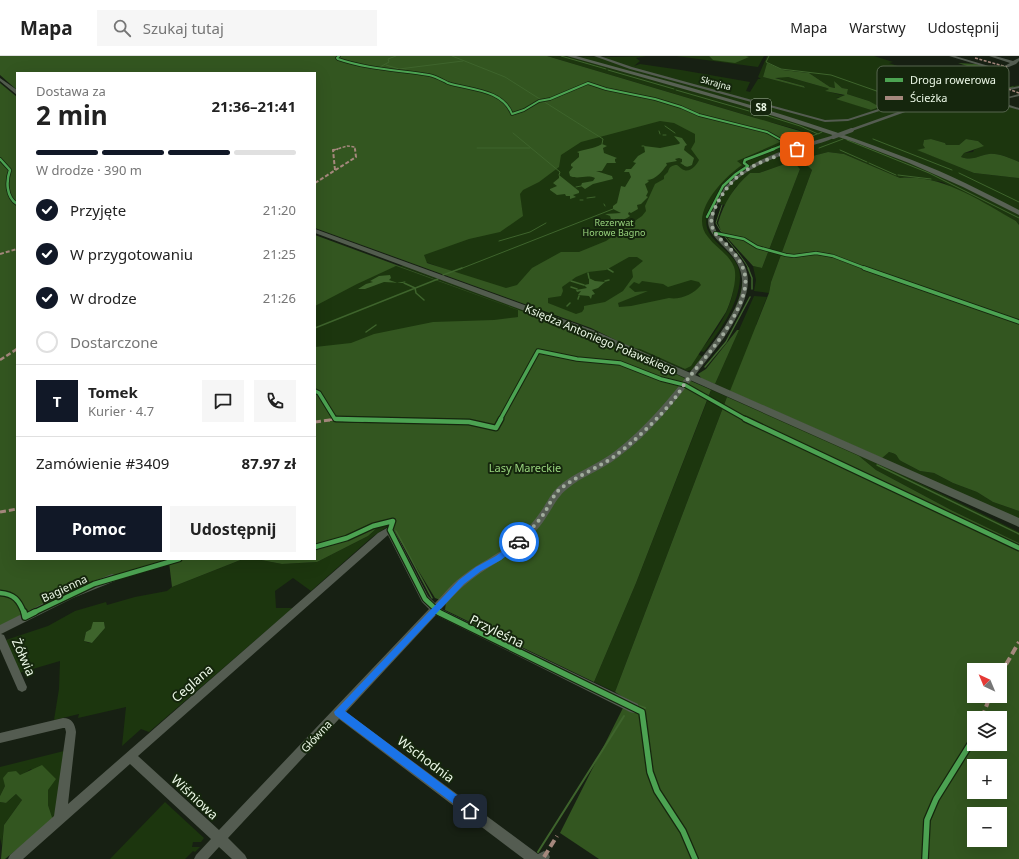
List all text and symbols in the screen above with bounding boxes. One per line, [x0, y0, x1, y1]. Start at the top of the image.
search box [97, 10, 377, 46]
text: Mapa [20, 15, 73, 41]
icon: search [111, 17, 133, 39]
text: Szukaj tutaj [143, 18, 224, 38]
text: Mapa [790, 18, 827, 37]
text: Warstwy [849, 18, 906, 37]
text: Udostępnij [928, 18, 999, 37]
legend [877, 66, 1009, 112]
text: Droga rowerowa [910, 72, 996, 87]
street label: Skrajna [699, 73, 733, 93]
text: Dostawa za [36, 82, 106, 100]
text: Ścieżka [910, 90, 947, 105]
text: 21:36–21:41 [211, 96, 296, 116]
text: 2 min [36, 97, 108, 133]
road number: S8 [751, 99, 771, 115]
pin [780, 132, 814, 166]
icon: bag [786, 138, 808, 160]
text: W drodze · 390 m [36, 161, 142, 179]
icon: check [36, 199, 58, 221]
text: Przyjęte [70, 200, 126, 220]
text: 21:20 [263, 201, 296, 219]
park label: Rezerwat Horowe Bagno [583, 216, 645, 239]
icon: check [36, 243, 58, 265]
text: W przygotowaniu [70, 244, 193, 264]
text: 21:25 [263, 245, 296, 263]
icon: check [36, 287, 58, 309]
text: W drodze [70, 288, 137, 308]
text: 21:26 [263, 289, 296, 307]
street label: Księdza Antoniego Poławskiego [523, 300, 679, 378]
text: Dostarczone [70, 332, 158, 352]
button: chat [202, 380, 244, 422]
button: phone [254, 380, 296, 422]
text: Tomek [88, 382, 138, 402]
text: T [53, 391, 61, 411]
text: Kurier · 4.7 [88, 402, 154, 420]
text: Zamówienie #3409 [36, 453, 169, 473]
text: 87.97 zł [242, 453, 296, 473]
park label: Lasy Mareckie [489, 460, 561, 475]
button: Pomoc [36, 506, 162, 552]
button: Udostępnij [170, 506, 296, 552]
courier [499, 522, 539, 562]
icon: car [508, 531, 530, 553]
street label: Bagienna [39, 571, 89, 605]
street label: Przyleśna [467, 610, 527, 652]
street label: Żółwia [8, 635, 40, 679]
street label: Ceglana [167, 660, 217, 706]
north arrow [967, 663, 1007, 703]
map controls [967, 663, 1007, 847]
button: layers [967, 711, 1007, 751]
street label: Główna [297, 717, 335, 755]
street label: Wschodnia [394, 732, 458, 786]
button: + [967, 759, 1007, 799]
street label: Wiśniowa [168, 771, 222, 823]
pin [453, 794, 487, 828]
icon: home [459, 800, 481, 822]
button: − [967, 807, 1007, 847]

